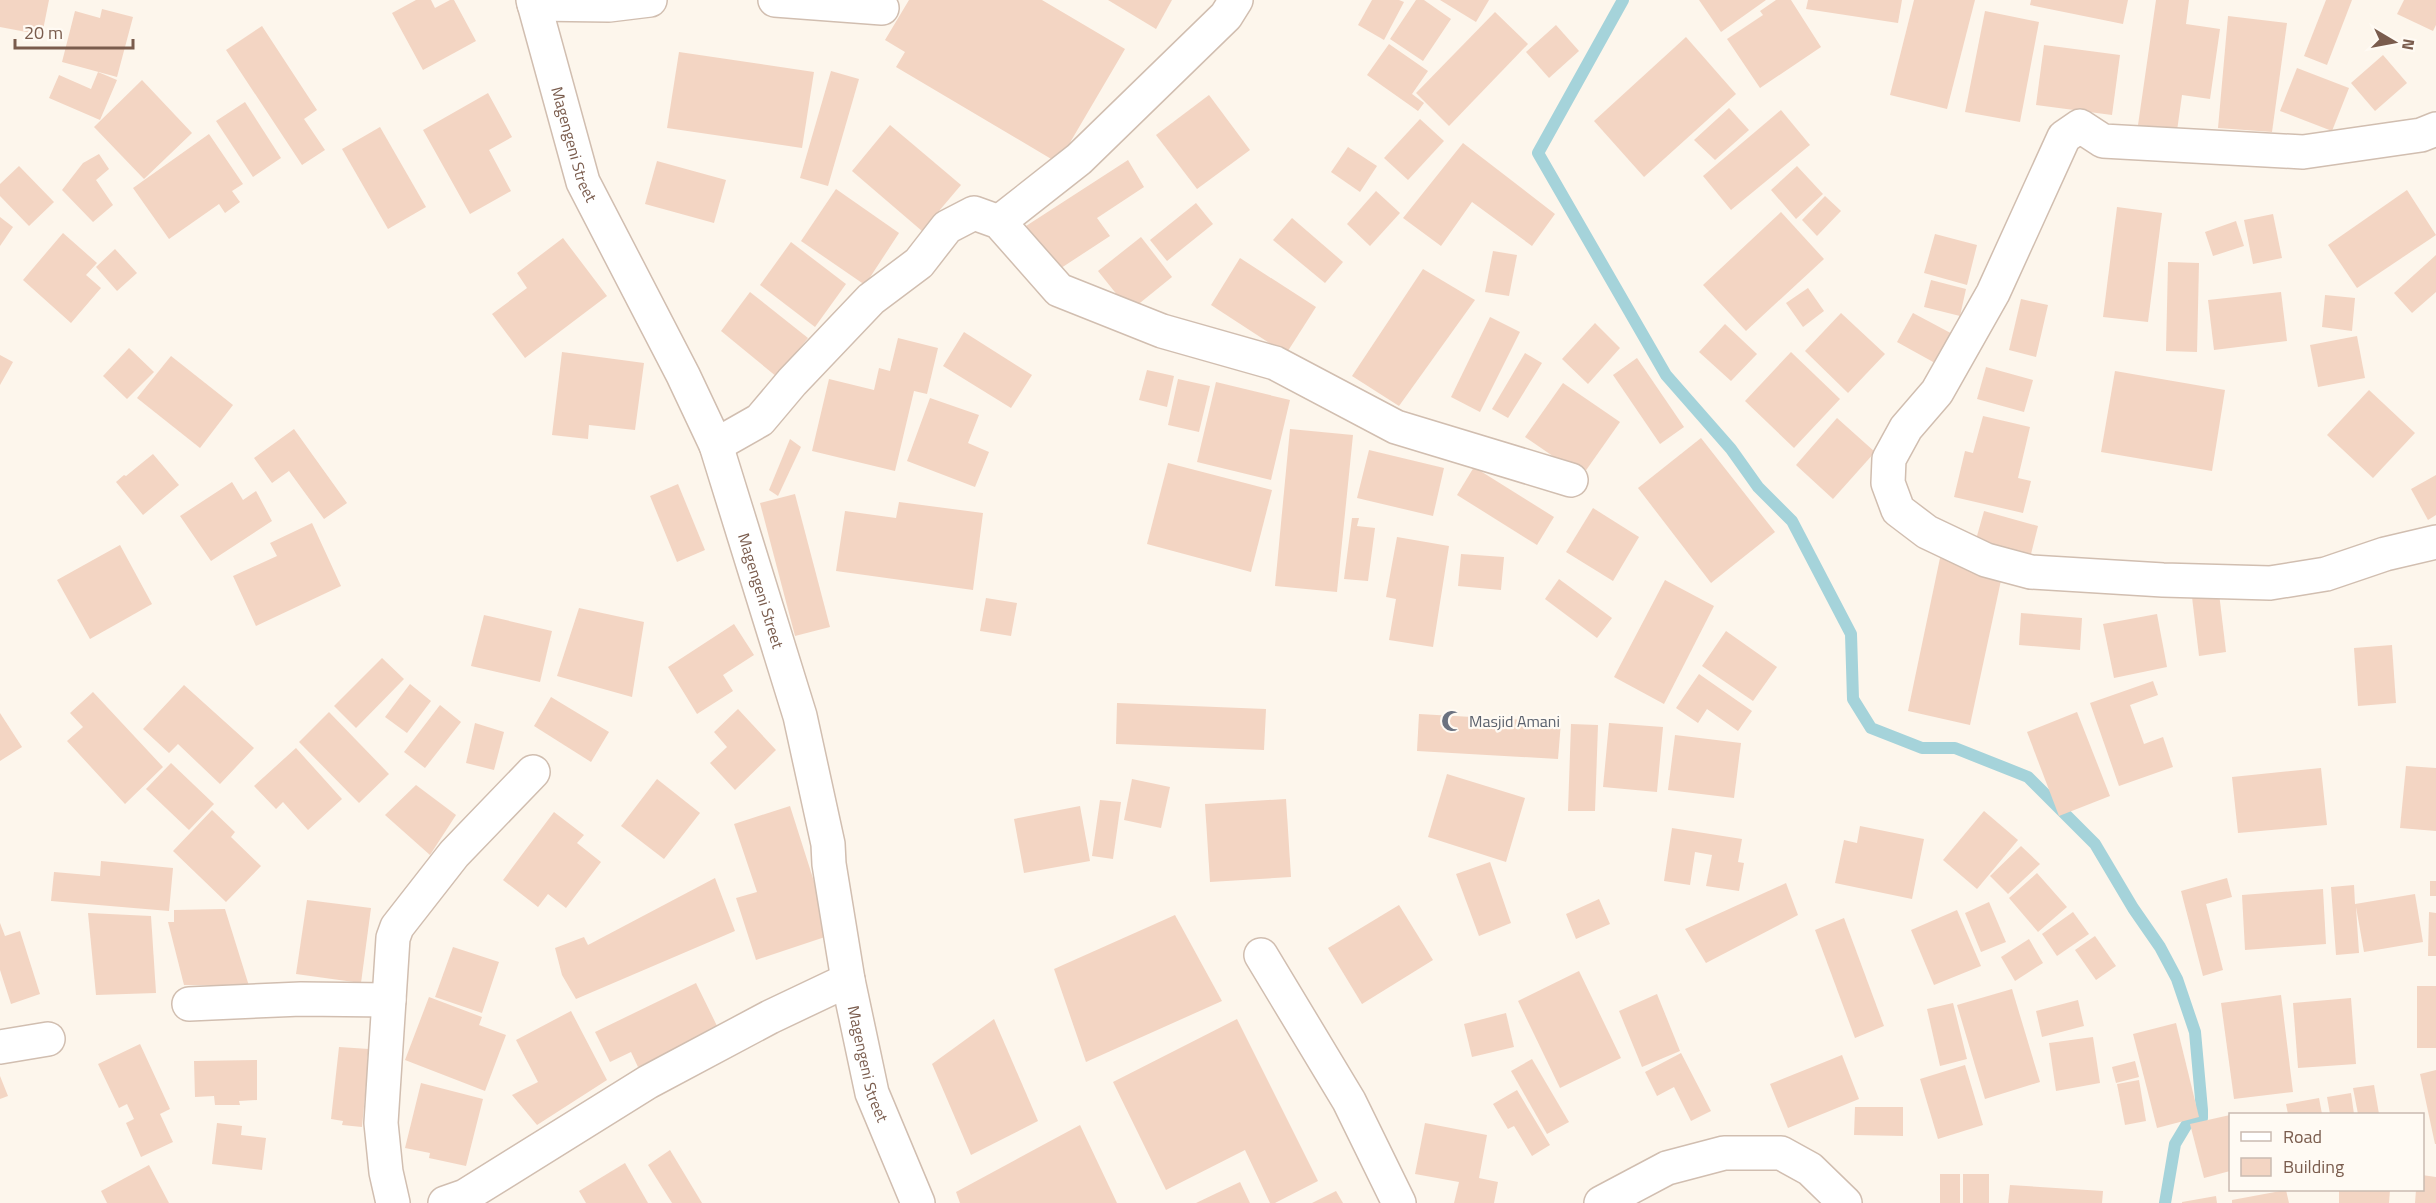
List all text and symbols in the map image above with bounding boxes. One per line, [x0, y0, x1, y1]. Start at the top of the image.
scale bar [15, 12, 134, 50]
north arrow [2364, 12, 2424, 72]
text: 20 m [24, 19, 63, 46]
text: N [2396, 37, 2422, 52]
street label: Magengeni Street [545, 84, 604, 207]
street label: Magengeni Street [732, 530, 790, 652]
mosque icon: Masjid Amani [1440, 709, 1464, 733]
place label: Masjid Amani [1469, 709, 1560, 733]
street label: Magengeni Street [842, 1003, 895, 1126]
legend [2229, 1113, 2424, 1191]
text: Road [2283, 1123, 2322, 1150]
text: Building [2283, 1153, 2344, 1180]

